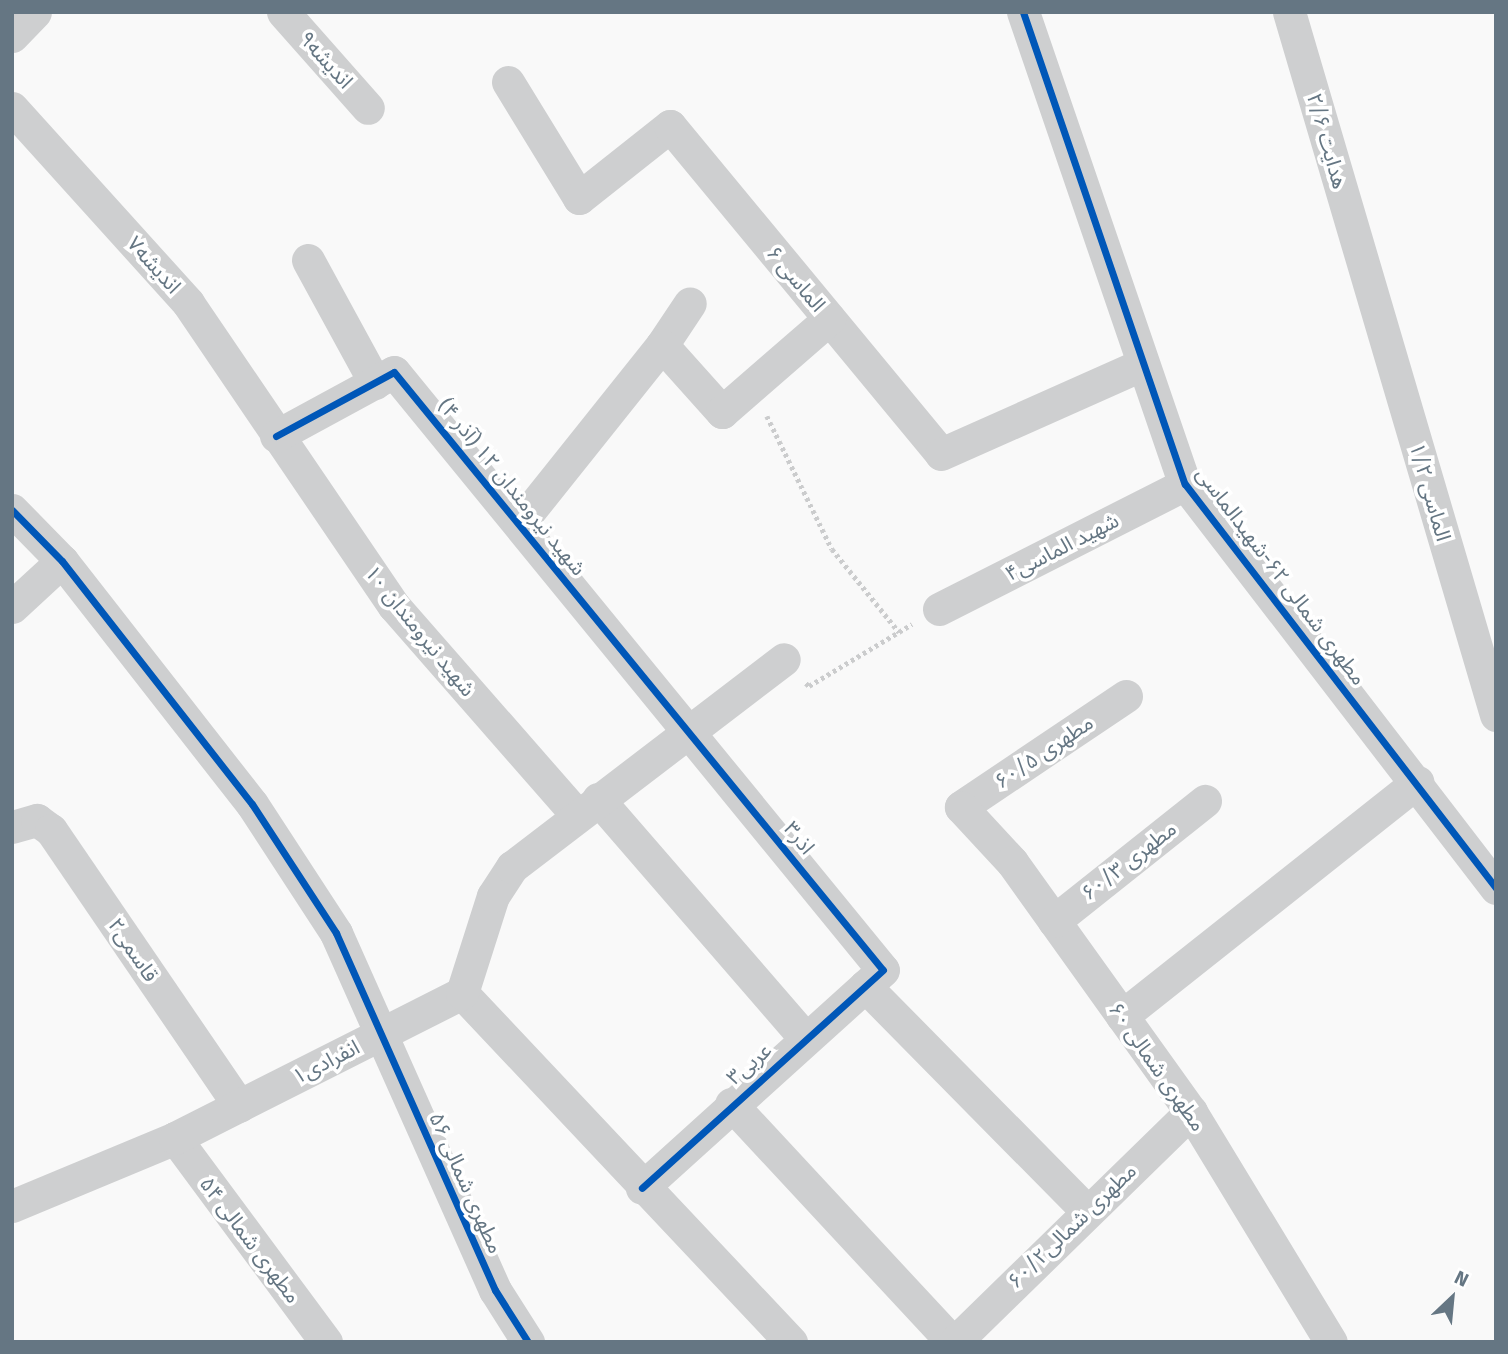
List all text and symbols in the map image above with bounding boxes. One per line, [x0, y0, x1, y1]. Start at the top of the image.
street label: اندیشه۹ [294, 26, 358, 94]
street label: هدایت ۲/۶ [1301, 90, 1353, 192]
street label: اندیشه۷ [122, 231, 186, 299]
street label: الماسی ۶ [761, 241, 831, 317]
street label: شهید نیرومندان ۱۲ (آذر ۴) [433, 393, 591, 581]
street label: الماسی ۱/۲ [1404, 440, 1456, 544]
street label: مطهری شمالی ۶۲-شهیدالماسی [1191, 462, 1371, 690]
street label: شهید الماسی۴ [1001, 508, 1123, 586]
street label: شهید نیرومندان ۱۰ [359, 560, 481, 702]
street label: مطهری ۶۰/۵ [990, 710, 1098, 794]
street label: مطهری ۶۰/۳ [1077, 816, 1181, 906]
street label: اذر۳ [778, 817, 820, 859]
street label: قاسمی۲ [103, 913, 163, 987]
street label: مطهری شمالی ۶۰ [1103, 998, 1211, 1136]
street label: انفرادی۱ [288, 1034, 364, 1090]
street label: عربی۳ [721, 1038, 777, 1090]
street label: مطهری شمالی ۵۶ [424, 1109, 508, 1257]
street label: مطهری شمالی۶۰/۲ [1002, 1158, 1142, 1294]
street label: مطهری شمالی ۵۴ [194, 1172, 306, 1308]
north arrow [1417, 1263, 1487, 1333]
text: N [1451, 1266, 1472, 1292]

